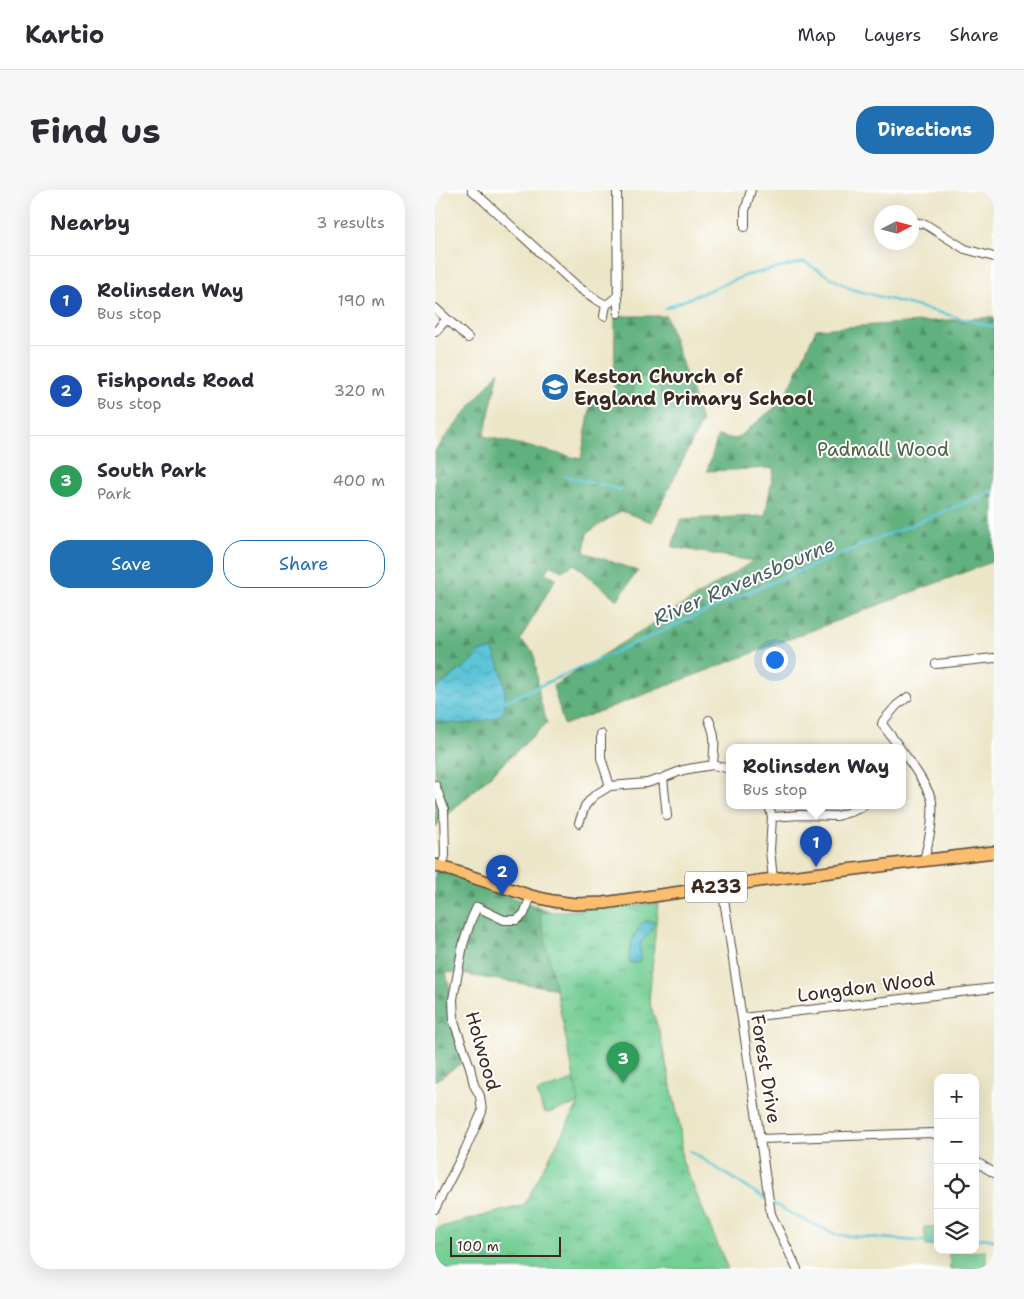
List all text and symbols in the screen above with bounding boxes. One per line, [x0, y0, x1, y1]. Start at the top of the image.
text: Kartio [25, 19, 104, 51]
text: Map [798, 23, 836, 47]
text: Layers [864, 23, 921, 47]
text: Share [949, 23, 999, 47]
button: Directions [856, 106, 994, 154]
text: Find us [30, 107, 161, 154]
north arrow [874, 205, 919, 250]
text: Nearby [50, 209, 130, 237]
text: 3 results [316, 212, 385, 233]
text: Rolinsden Way [97, 278, 244, 303]
text: 1 [62, 290, 70, 311]
text: 190 m [338, 290, 385, 311]
text: Bus stop [97, 303, 162, 324]
place label: Keston Church of England Primary School [574, 364, 814, 411]
text: Fishponds Road [97, 368, 254, 393]
school or university icon: Keston Church of England Primary School [540, 372, 570, 402]
text: 2 [60, 380, 72, 401]
text: 320 m [334, 380, 385, 401]
text: Bus stop [97, 393, 162, 414]
park label: Padmall Wood [817, 437, 949, 462]
text: South Park [97, 458, 207, 483]
text: 3 [60, 470, 72, 491]
text: 400 m [332, 470, 385, 491]
text: Park [97, 483, 131, 504]
water label: River Ravensbourne [649, 531, 839, 631]
button: Save [50, 540, 213, 588]
button: Share [223, 540, 385, 588]
your location [762, 647, 788, 673]
popup [726, 744, 906, 809]
text: Rolinsden Way [743, 754, 889, 779]
text: Bus stop [743, 779, 807, 800]
pin: 1 [800, 826, 832, 867]
pin: 2 [486, 855, 518, 896]
road number: A233 [685, 872, 747, 902]
street label: Longdon Wood [796, 966, 936, 1008]
street label: Holwood [460, 1008, 506, 1094]
street label: Forest Drive [745, 1013, 787, 1125]
pin: 3 [607, 1042, 639, 1083]
map controls [934, 1074, 979, 1254]
button: + [934, 1074, 979, 1119]
button: − [934, 1119, 979, 1164]
button: locate [934, 1164, 979, 1209]
button: layers [934, 1209, 979, 1254]
scale bar [450, 1234, 561, 1257]
text: 100 m [457, 1237, 499, 1255]

